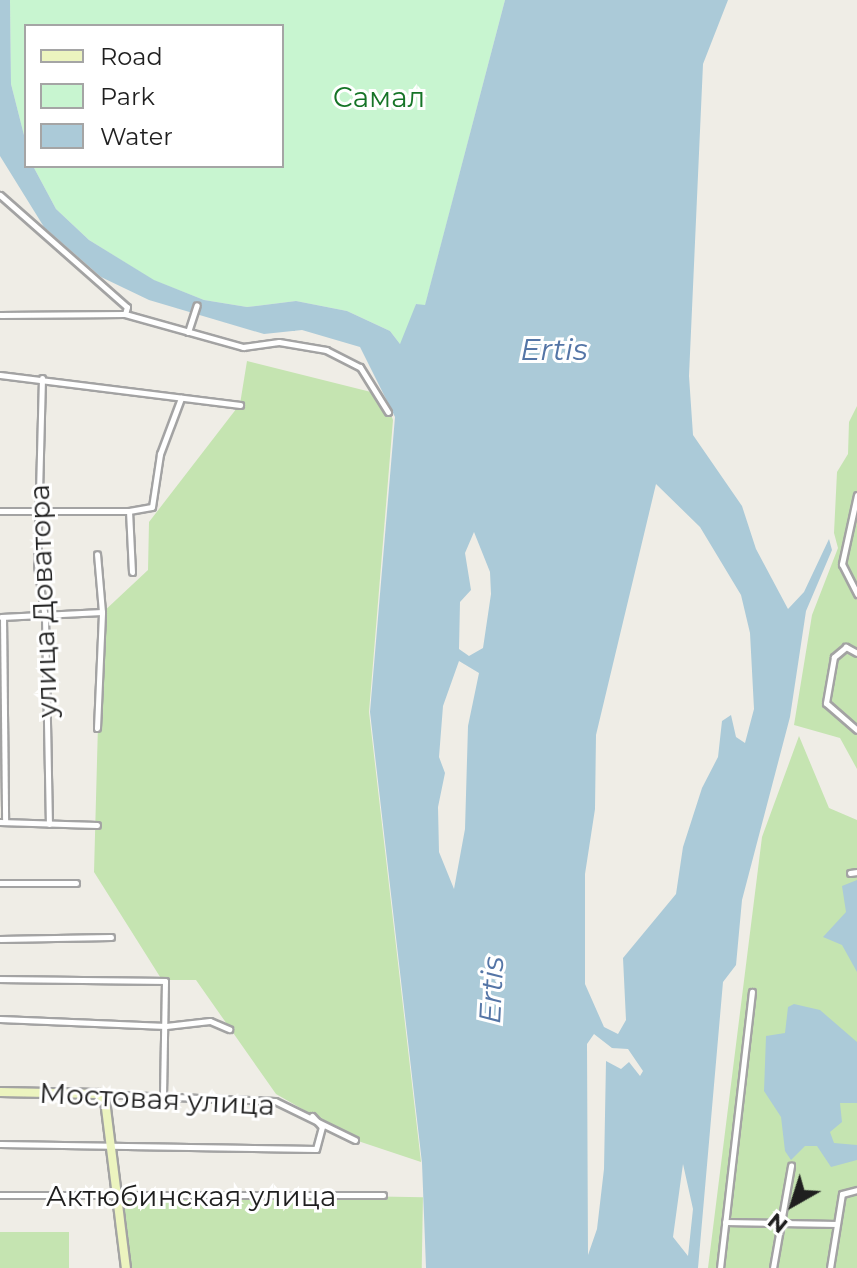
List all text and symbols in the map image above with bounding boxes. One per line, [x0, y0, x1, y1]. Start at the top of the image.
legend [24, 24, 284, 168]
text: Road [100, 42, 163, 71]
park label: Самал [333, 80, 425, 114]
text: Park [100, 82, 155, 111]
text: Water [100, 122, 173, 151]
water label: Ertis [520, 332, 588, 368]
street label: улица Доватора [22, 484, 64, 718]
water label: Ertis [472, 955, 512, 1025]
street label: Мостовая улица [38, 1076, 276, 1122]
north arrow [753, 1164, 833, 1244]
street label: Актюбинская улица [46, 1179, 336, 1213]
text: N [762, 1207, 793, 1239]

